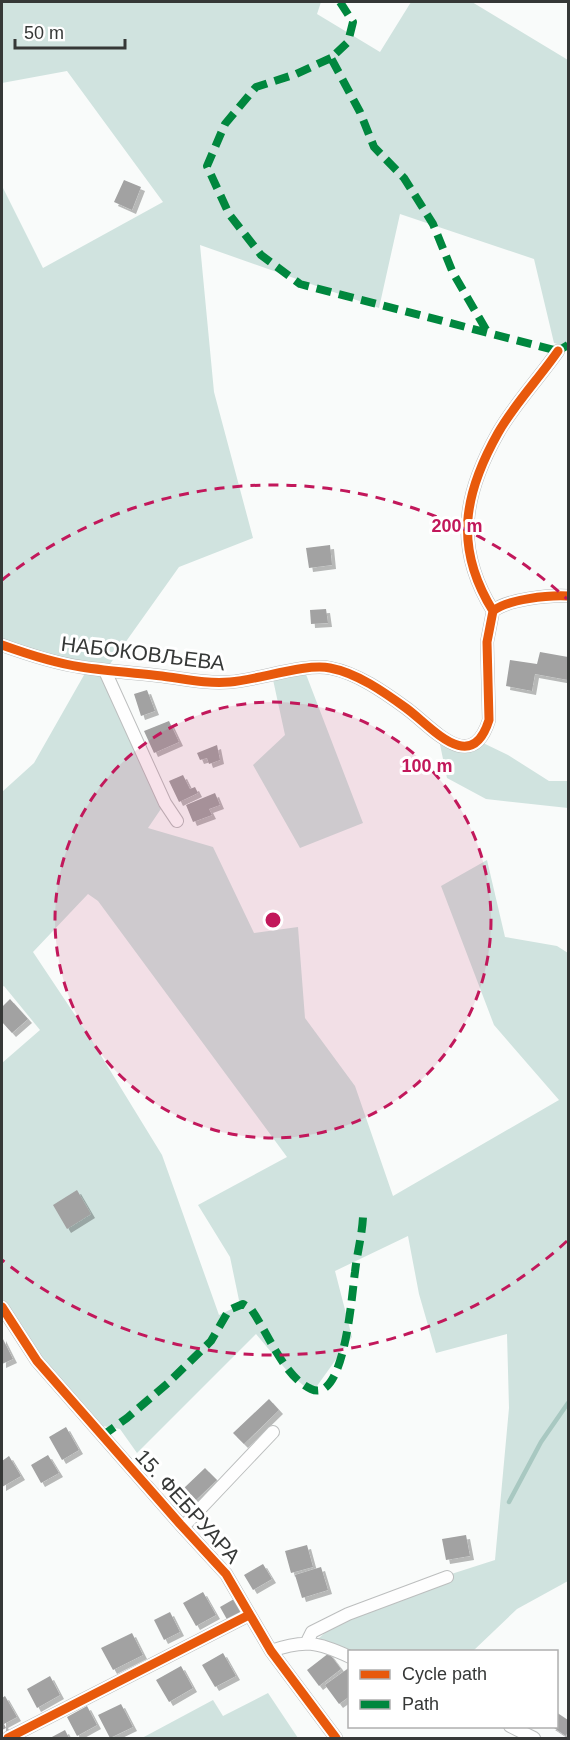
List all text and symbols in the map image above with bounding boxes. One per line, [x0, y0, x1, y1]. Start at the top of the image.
scale bar [15, 12, 124, 50]
text: 50 m [24, 23, 64, 43]
text: 200 m [431, 516, 483, 536]
street label: НАБОКОВЉЕВА [60, 632, 226, 674]
text: 100 m [401, 756, 453, 776]
centre of rings [263, 910, 283, 930]
street label: 15. ФЕБРУАРА [131, 1444, 245, 1568]
legend [348, 1650, 558, 1728]
text: Cycle path [402, 1664, 487, 1684]
text: Path [402, 1694, 439, 1714]

